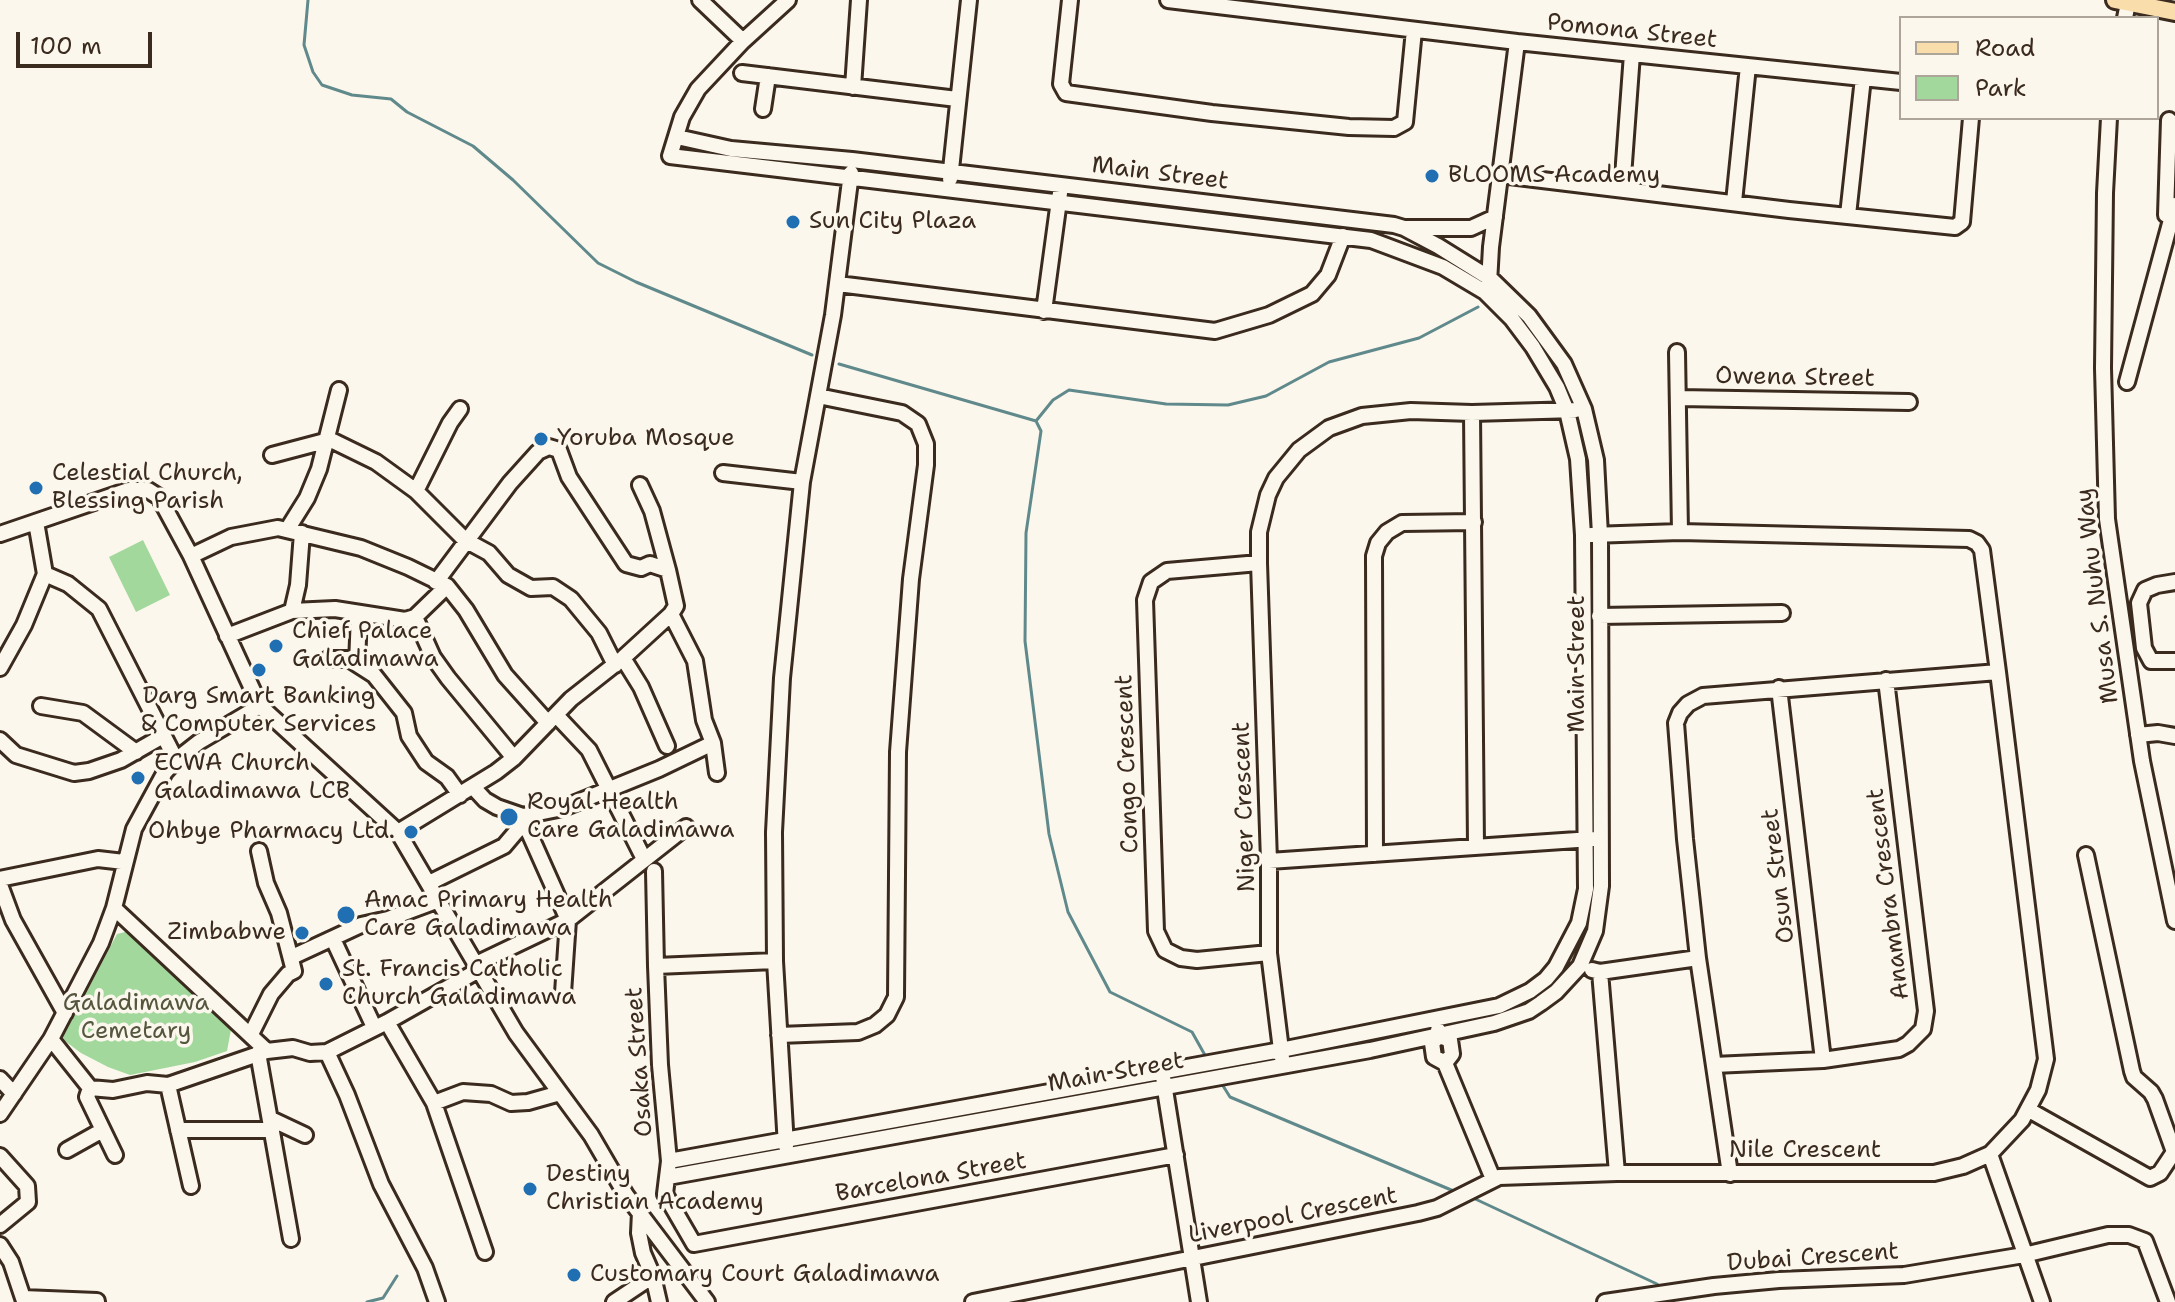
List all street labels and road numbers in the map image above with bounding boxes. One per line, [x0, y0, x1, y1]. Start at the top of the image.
street label: Pomona Street [1545, 9, 1719, 55]
street label: Main Street [1090, 151, 1230, 197]
street label: Owena Street [1715, 362, 1875, 394]
street label: Musa S. Nuhu Way [2070, 487, 2126, 705]
street label: Main Street [1564, 595, 1592, 733]
street label: Congo Crescent [1110, 674, 1146, 854]
street label: Niger Crescent [1228, 721, 1262, 893]
street label: Anambra Crescent [1862, 787, 1916, 1001]
street label: Osun Street [1756, 807, 1802, 945]
street label: Osaka Street [620, 986, 660, 1138]
street label: Main Street [1046, 1047, 1186, 1099]
street label: Nile Crescent [1729, 1137, 1881, 1165]
street label: Barcelona Street [833, 1147, 1029, 1209]
street label: Liverpool Crescent [1186, 1182, 1400, 1250]
street label: Dubai Crescent [1726, 1238, 1900, 1278]

